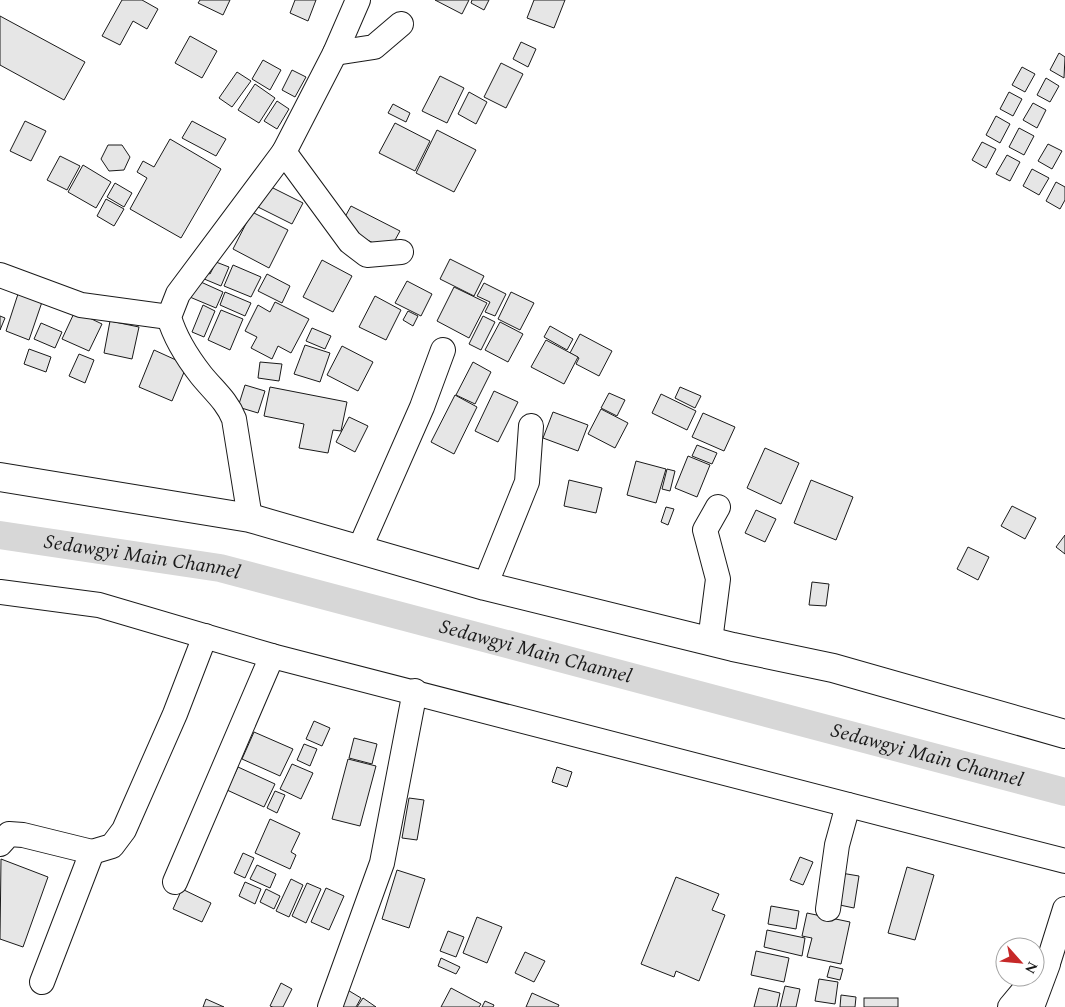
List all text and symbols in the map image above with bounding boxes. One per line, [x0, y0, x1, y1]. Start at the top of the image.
water label: Sedawgyi Main Channel [42, 527, 244, 588]
water label: Sedawgyi Main Channel [436, 612, 635, 692]
water label: Sedawgyi Main Channel [828, 716, 1027, 795]
north arrow [995, 937, 1045, 987]
text: N [1019, 958, 1043, 978]

